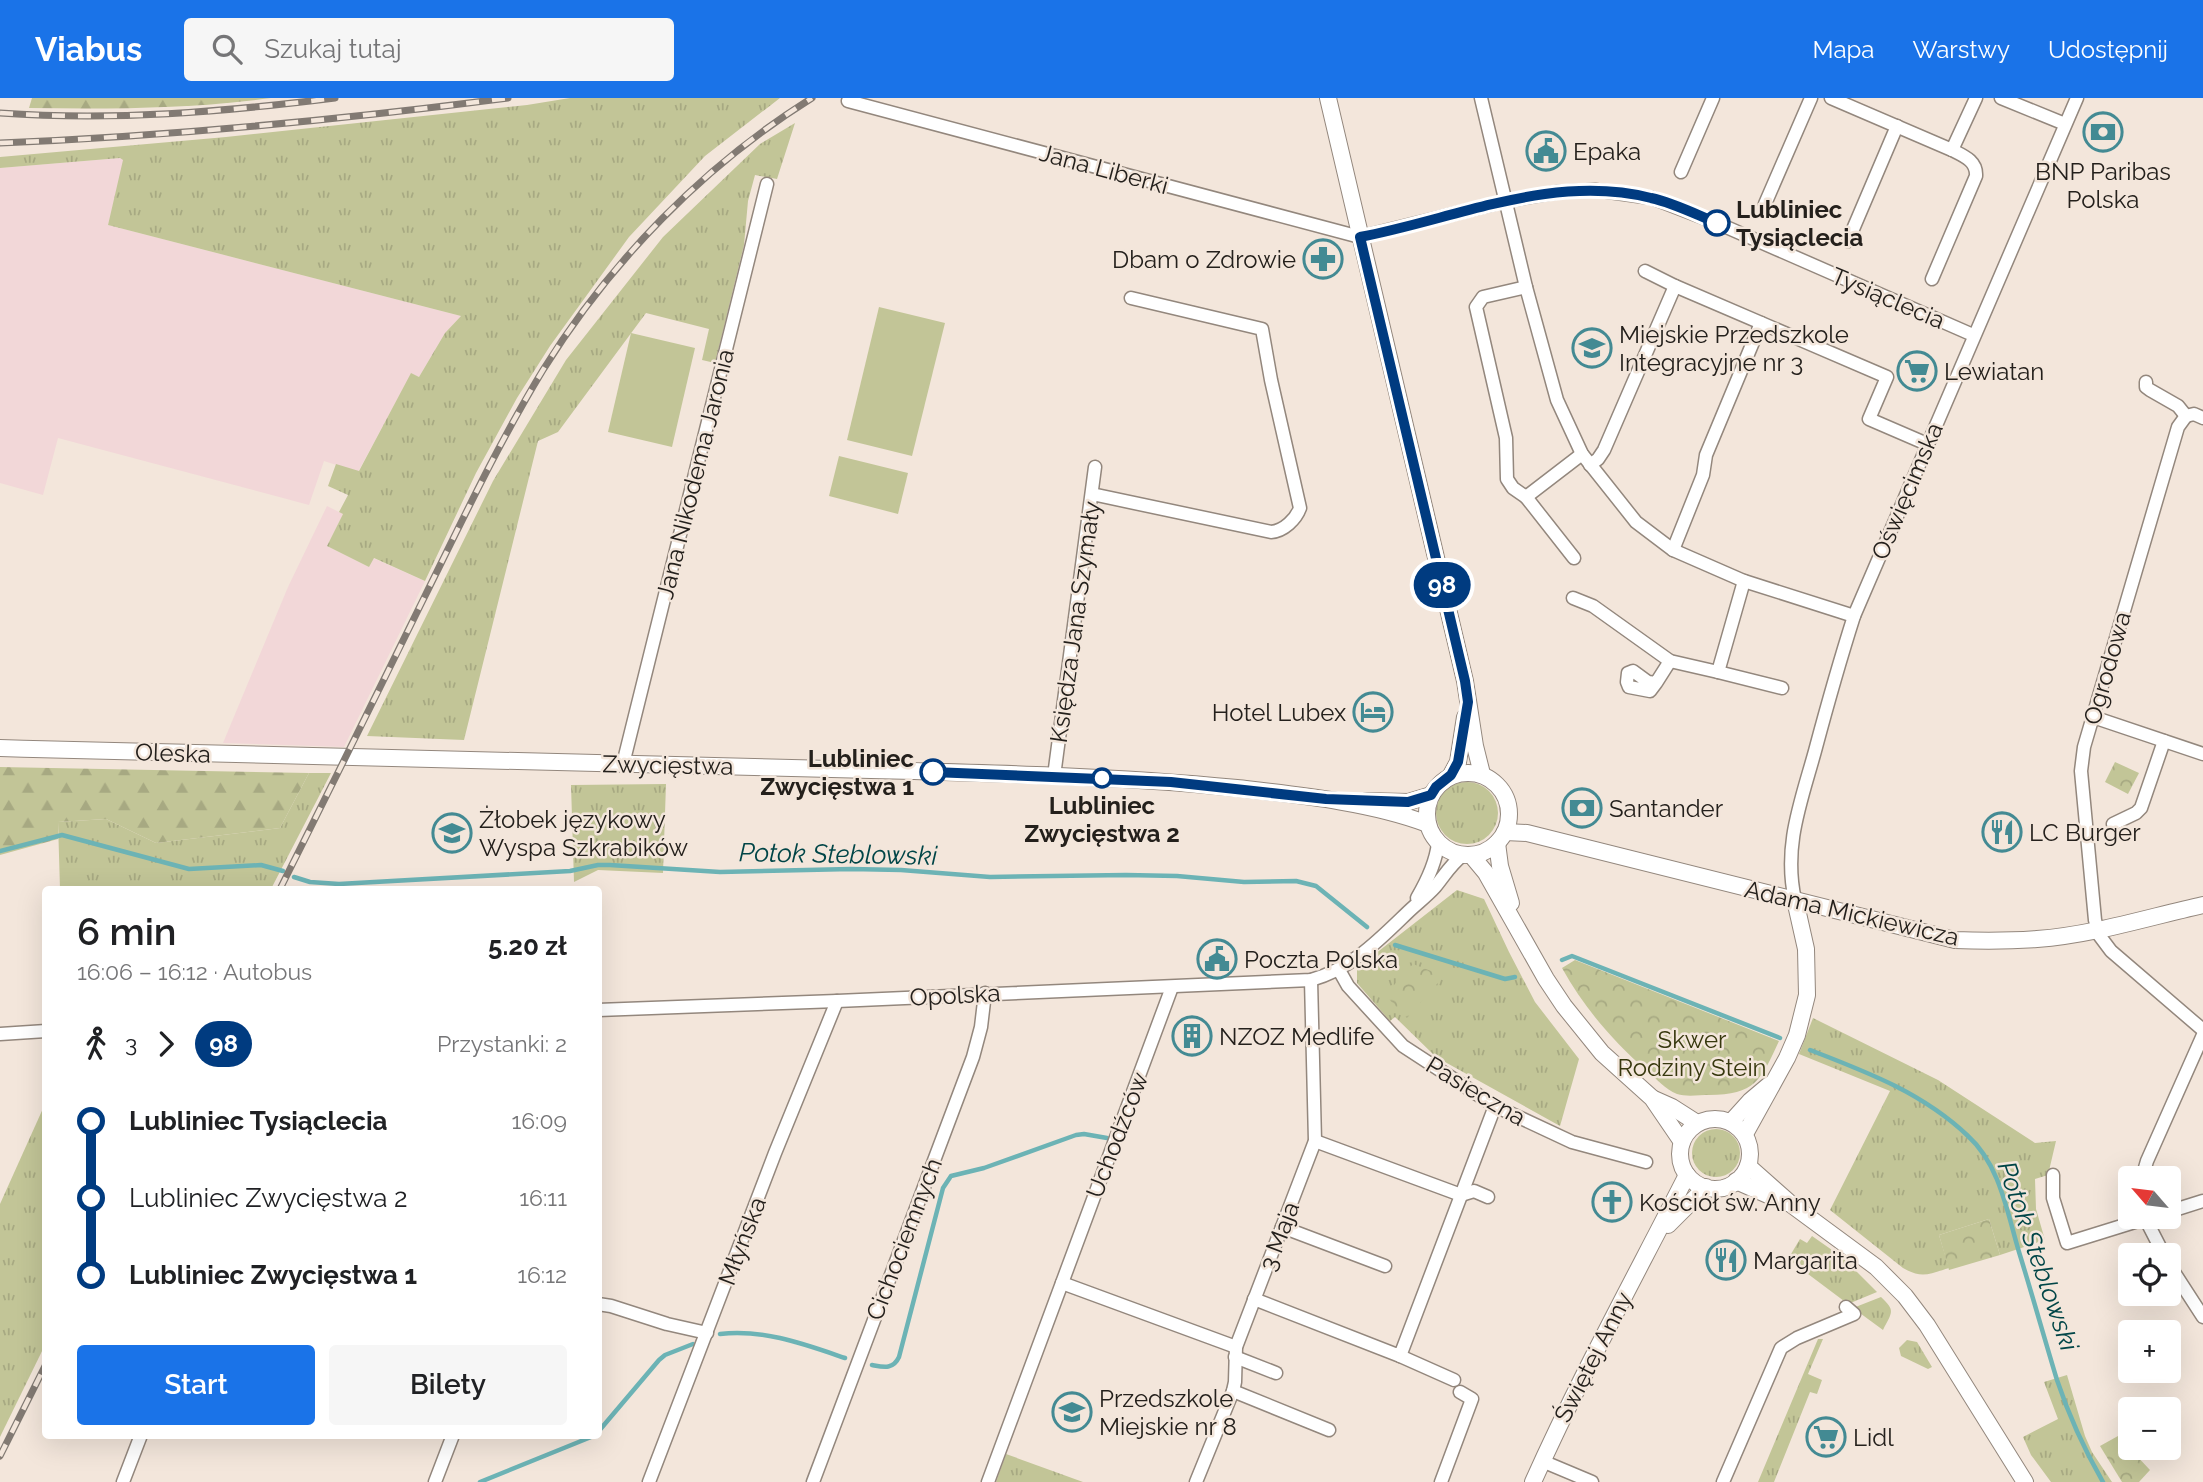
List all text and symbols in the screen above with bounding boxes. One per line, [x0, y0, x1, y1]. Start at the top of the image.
search box [184, 18, 674, 81]
text: Viabus [35, 30, 142, 69]
icon: search [208, 30, 246, 68]
text: Szukaj tutaj [264, 34, 402, 64]
text: Mapa [1813, 35, 1874, 64]
text: Warstwy [1912, 35, 2010, 64]
text: Udostępnij [2048, 35, 2168, 64]
bank icon: BNP Paribas Polska [2082, 111, 2124, 153]
public building icon: Epaka [1525, 130, 1567, 172]
place label: Epaka [1573, 137, 1641, 166]
street label: Jana Liberki [1036, 138, 1172, 200]
place label: BNP Paribas Polska [2035, 157, 2171, 214]
place label: Lubliniec Tysiąclecia [1736, 195, 1863, 252]
marker: Lubliniec Tysiąclecia [1704, 210, 1730, 236]
pharmacy icon: Dbam o Zdrowie [1302, 238, 1344, 280]
place label: Dbam o Zdrowie [1112, 245, 1296, 274]
street label: Tysiąclecia [1827, 261, 1949, 335]
place label: Miejskie Przedszkole Integracyjne nr 3 [1619, 320, 1849, 377]
school or university icon: Miejskie Przedszkole Integracyjne nr 3 [1571, 327, 1613, 369]
street label: Jana Nikodema Jaronia [650, 346, 740, 602]
supermarket icon: Lewiatan [1896, 350, 1938, 392]
place label: Lewiatan [1944, 357, 2044, 386]
street label: Oświęcimska [1865, 418, 1949, 564]
street label: Księdza Jana Szymały [1044, 499, 1106, 745]
line badge: 98 [1410, 562, 1474, 608]
text: 98 [1428, 570, 1456, 599]
street label: Ogrodowa [2077, 608, 2137, 728]
hotel icon: Hotel Lubex [1352, 691, 1394, 733]
place label: Hotel Lubex [1212, 698, 1346, 727]
street label: Oleska [135, 737, 211, 769]
place label: Lubliniec Zwycięstwa 1 [760, 744, 914, 801]
street label: Zwycięstwa [602, 749, 734, 781]
marker: Lubliniec Zwycięstwa 1 [920, 759, 946, 785]
marker: Lubliniec Zwycięstwa 2 [1092, 768, 1112, 788]
bank icon: Santander [1561, 787, 1603, 829]
place label: Lubliniec Zwycięstwa 2 [1024, 791, 1180, 848]
place label: Santander [1609, 794, 1724, 823]
place label: Żłobek językowy Wyspa Szkrabików [479, 805, 689, 862]
restaurant icon: LC Burger [1981, 811, 2023, 853]
school or university icon: Żłobek językowy Wyspa Szkrabików [431, 812, 473, 854]
place label: LC Burger [2029, 818, 2141, 847]
water label: Potok Steblowski [739, 837, 939, 871]
street label: Adama Mickiewicza [1742, 874, 1962, 952]
text: 6 min [77, 909, 177, 954]
text: 5.20 zł [488, 931, 567, 961]
public building icon: Poczta Polska [1196, 938, 1238, 980]
place label: Poczta Polska [1244, 945, 1398, 974]
text: 16:06 – 16:12 · Autobus [77, 958, 312, 985]
street label: Opolska [909, 978, 1001, 1012]
building icon: NZOZ Medlife [1171, 1015, 1213, 1057]
place label: NZOZ Medlife [1219, 1022, 1374, 1051]
icon: walk [77, 1025, 115, 1063]
icon: forward [147, 1025, 185, 1063]
park label: Skwer Rodziny Stein [1617, 1025, 1767, 1082]
text: 98 [209, 1029, 238, 1058]
text: 3 [125, 1030, 137, 1057]
text: Przystanki: 2 [437, 1030, 567, 1057]
street label: Pasieczna [1421, 1050, 1531, 1132]
street label: Uchodźców [1080, 1068, 1154, 1202]
text: Lubliniec Tysiąclecia [129, 1106, 387, 1136]
text: 16:09 [511, 1107, 567, 1134]
street label: Cichociemnych [860, 1154, 948, 1324]
water label: Potok Steblowski [1992, 1157, 2085, 1356]
north arrow [2118, 1166, 2180, 1228]
map controls [2118, 1166, 2181, 1460]
church icon: Kościół św. Anny [1591, 1181, 1633, 1223]
text: Lubliniec Zwycięstwa 2 [129, 1183, 408, 1213]
text: 16:11 [519, 1184, 567, 1211]
place label: Kościół św. Anny [1639, 1188, 1821, 1217]
street label: Młyńska [712, 1193, 772, 1289]
street label: 3 Maja [1253, 1197, 1305, 1275]
restaurant icon: Margarita [1705, 1239, 1747, 1281]
button: locate [2118, 1243, 2181, 1306]
place label: Margarita [1753, 1246, 1858, 1275]
text: Lubliniec Zwycięstwa 1 [129, 1260, 417, 1290]
text: 16:12 [517, 1261, 567, 1288]
street label: Świętej Anny [1548, 1287, 1638, 1427]
button: + [2118, 1320, 2181, 1383]
button: Start [77, 1345, 315, 1425]
button: Bilety [329, 1345, 567, 1425]
place label: Przedszkole Miejskie nr 8 [1099, 1384, 1237, 1441]
school or university icon: Przedszkole Miejskie nr 8 [1051, 1391, 1093, 1433]
button: − [2118, 1397, 2181, 1460]
supermarket icon: Lidl [1805, 1416, 1847, 1458]
place label: Lidl [1853, 1423, 1894, 1452]

